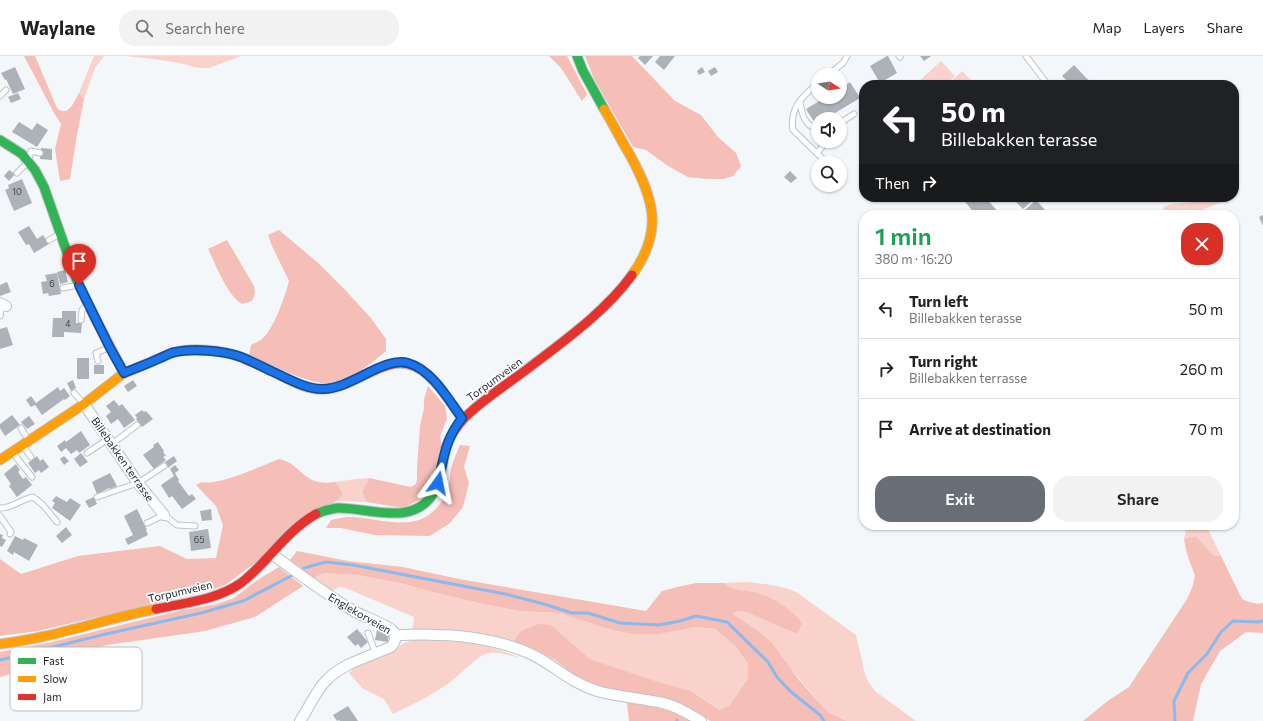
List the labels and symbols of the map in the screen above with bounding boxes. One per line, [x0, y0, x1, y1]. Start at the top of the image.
north arrow [811, 68, 847, 104]
house number: 10 [12, 186, 22, 197]
pin [62, 244, 96, 285]
house number: 6 [49, 278, 55, 289]
house number: 4 [65, 318, 71, 329]
street label: Torpumveien [464, 354, 524, 404]
street label: Billebakken terrasse [89, 414, 157, 504]
position arrow [417, 462, 459, 504]
house number: 65 [194, 534, 204, 545]
street label: Torpumveien [147, 577, 213, 605]
street label: Englekorveien [326, 590, 394, 636]
legend [10, 647, 142, 711]
text: Fast [43, 654, 65, 667]
text: Slow [43, 672, 68, 685]
text: Jam [43, 690, 62, 704]

